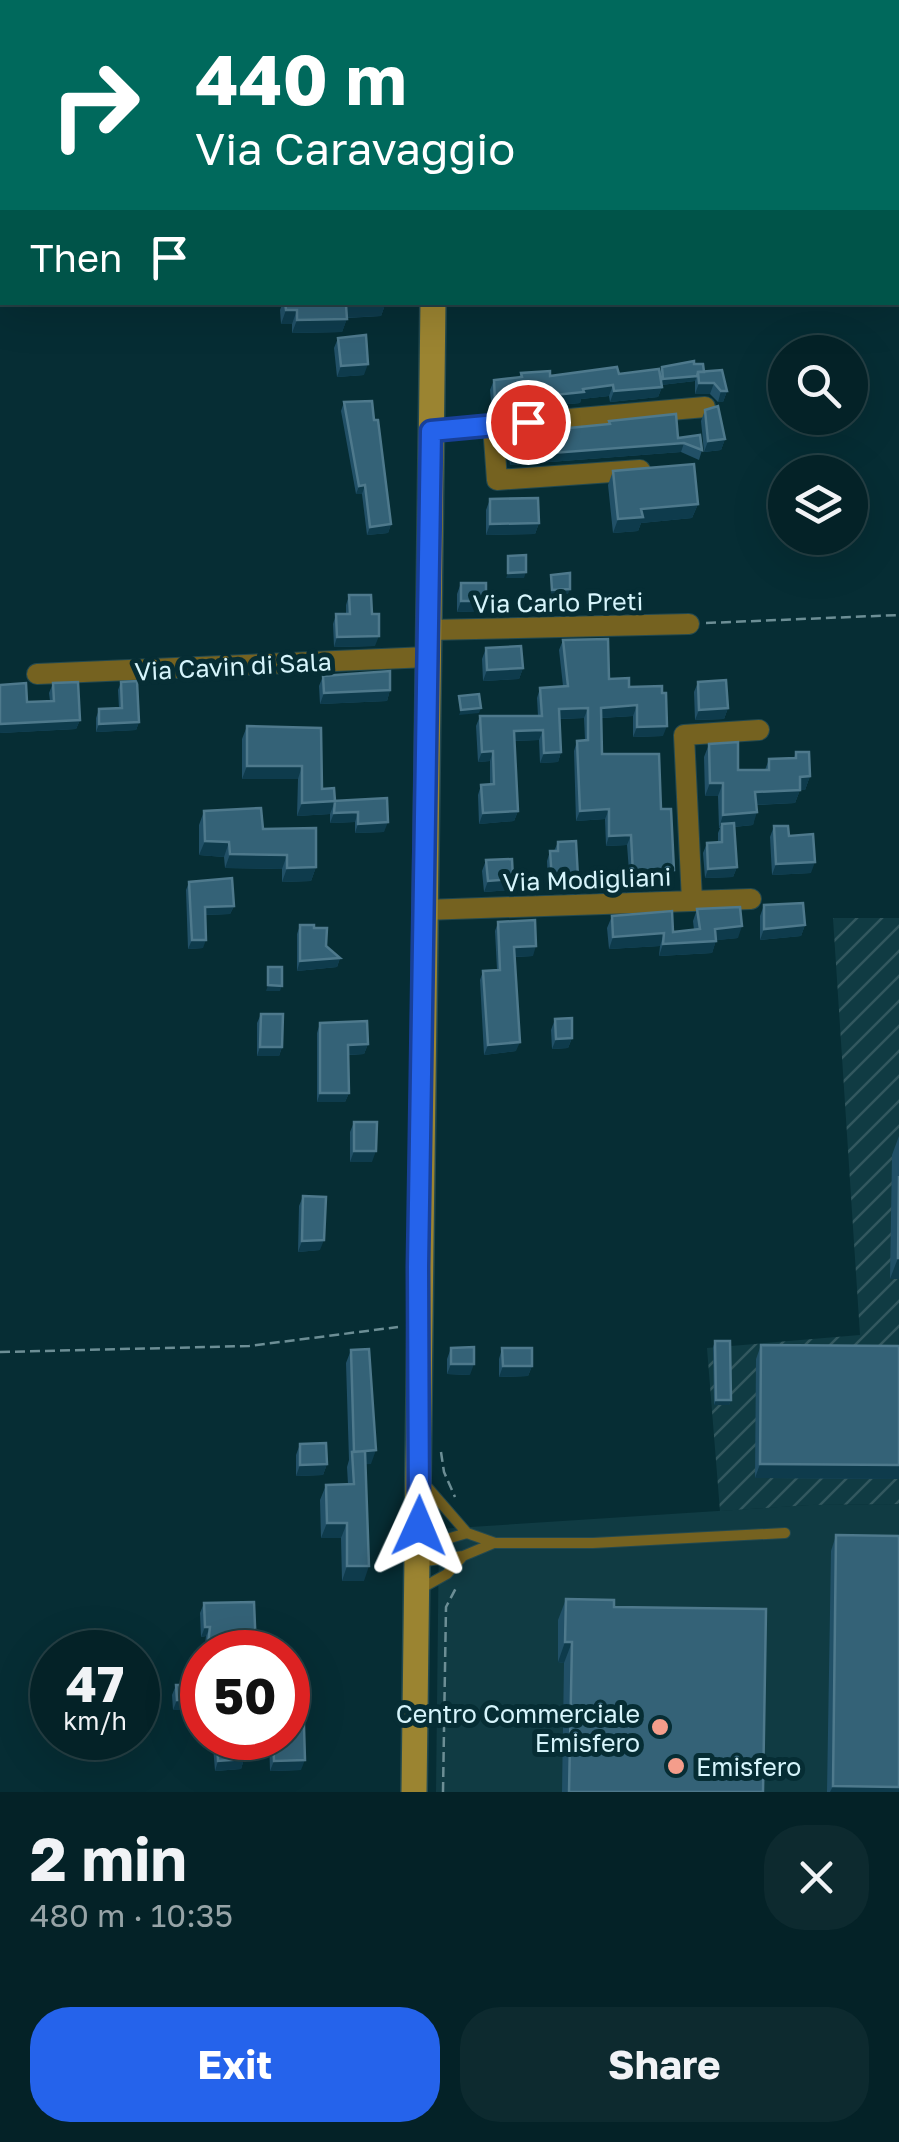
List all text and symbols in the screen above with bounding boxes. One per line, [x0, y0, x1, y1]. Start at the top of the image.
text: 440 m [195, 36, 407, 120]
icon: right [30, 40, 160, 170]
text: Via Caravaggio [195, 121, 515, 175]
icon: arrive [142, 230, 197, 285]
text: Then [30, 235, 122, 280]
map controls [768, 335, 868, 555]
button: search [768, 335, 868, 435]
pin [486, 380, 571, 465]
icon: arrive [501, 395, 556, 450]
button: layers [768, 455, 868, 555]
street label: Via Carlo Preti [472, 585, 644, 619]
street label: Via Cavin di Sala [134, 645, 332, 687]
street label: Via Modigliani [502, 861, 672, 897]
position arrow [367, 1474, 471, 1578]
speed limit sign: 50 [180, 1630, 310, 1760]
text: 47 [66, 1653, 124, 1713]
place label: Centro Commerciale Emisfero [396, 1698, 640, 1758]
text: km/h [63, 1705, 127, 1736]
marker: Centro Commerciale Emisfero [649, 1716, 671, 1738]
place label: Emisfero [696, 1751, 801, 1782]
marker: Emisfero [665, 1755, 687, 1777]
text: 2 min [30, 1822, 187, 1894]
button: close [764, 1825, 869, 1930]
text: 480 m · 10:35 [30, 1896, 233, 1934]
button: Exit [30, 2007, 440, 2122]
button: Share [460, 2007, 869, 2122]

